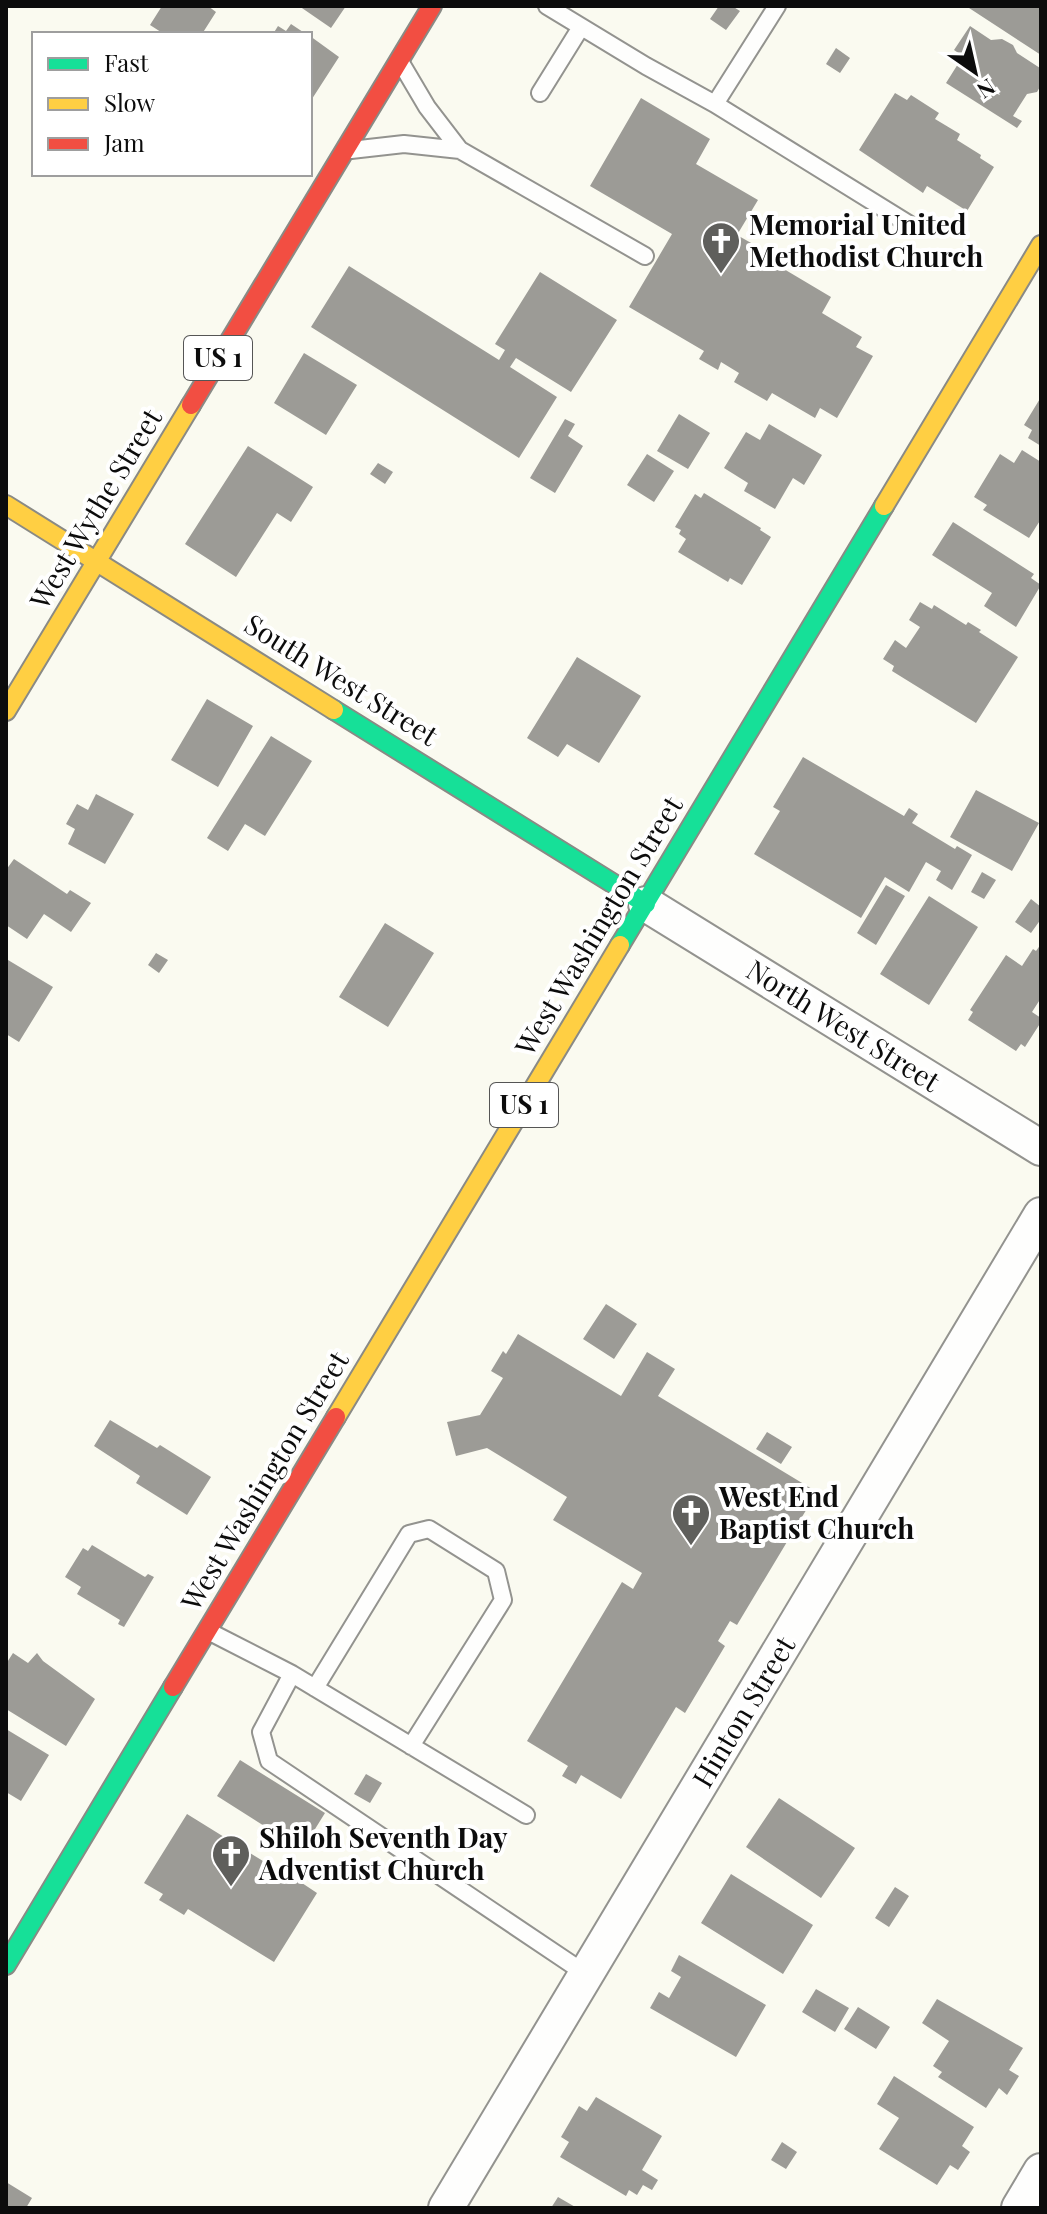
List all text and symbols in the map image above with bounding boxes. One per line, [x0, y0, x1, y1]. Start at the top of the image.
legend [32, 32, 312, 176]
north arrow [935, 32, 1015, 112]
text: Fast [104, 46, 149, 78]
text: N [972, 73, 1002, 106]
text: Slow [104, 86, 156, 118]
text: Jam [103, 126, 145, 158]
place label: Memorial United Methodist Church [749, 205, 983, 274]
church icon: Memorial United Methodist Church [700, 220, 742, 275]
road number: US 1 [184, 336, 252, 380]
street label: West Wythe Street [20, 400, 170, 616]
street label: South West Street [238, 605, 446, 754]
street label: West Washington Street [505, 788, 690, 1062]
street label: North West Street [740, 950, 948, 1100]
road number: US 1 [490, 1083, 558, 1127]
street label: West Washington Street [171, 1343, 356, 1617]
place label: West End Baptist Church [718, 1477, 914, 1546]
church icon: West End Baptist Church [670, 1492, 712, 1547]
street label: Hinton Street [683, 1628, 803, 1794]
place label: Shiloh Seventh Day Adventist Church [258, 1818, 508, 1887]
church icon: Shiloh Seventh Day Adventist Church [210, 1833, 252, 1888]

